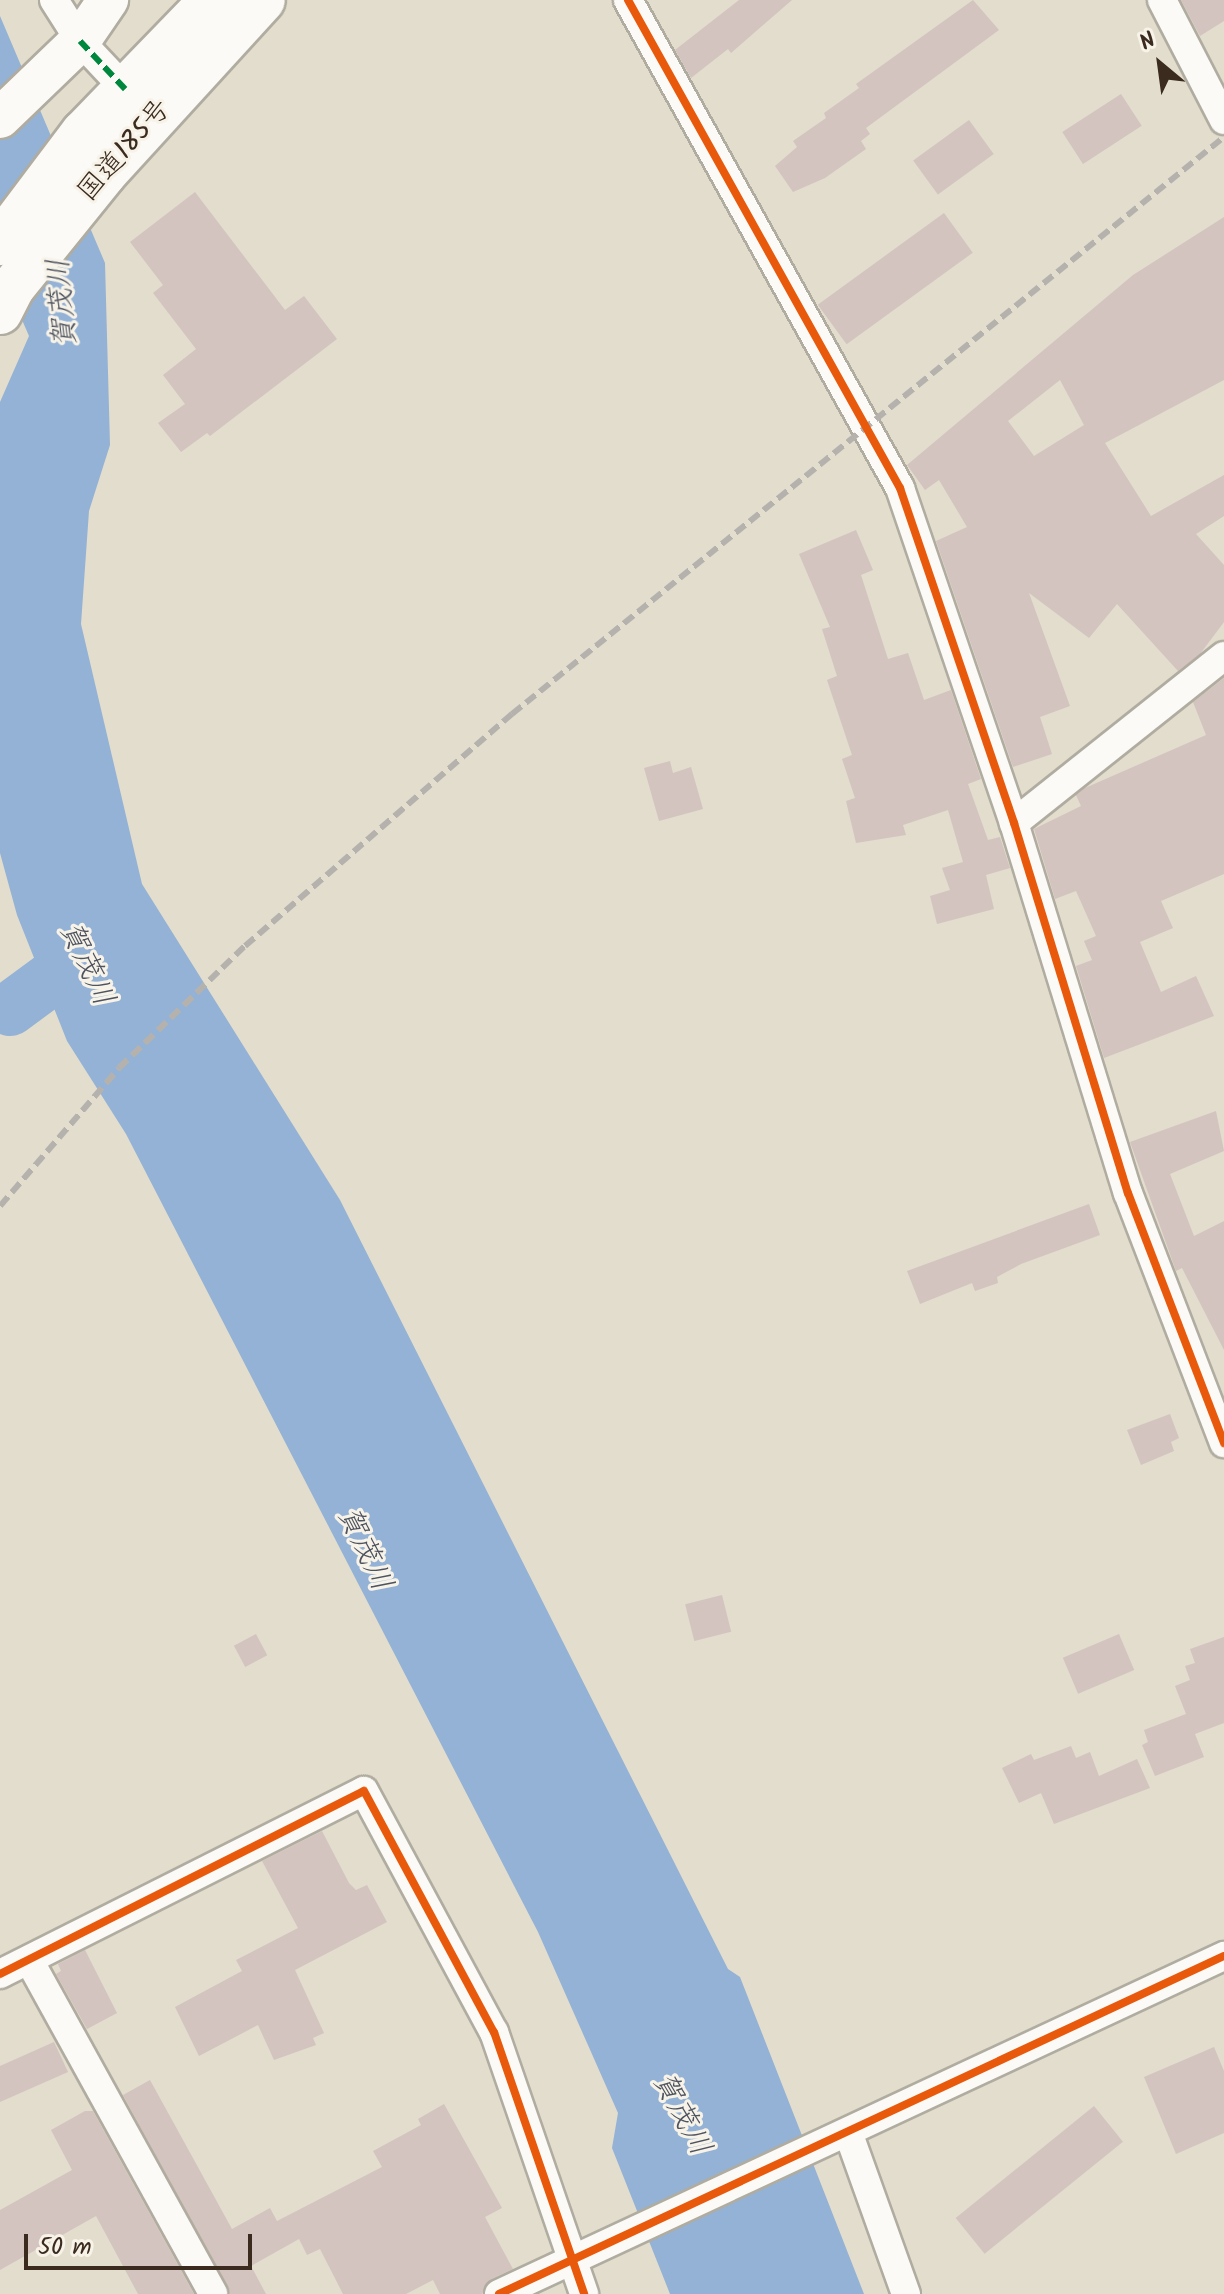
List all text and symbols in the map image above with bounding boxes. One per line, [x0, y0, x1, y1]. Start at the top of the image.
north arrow [1120, 24, 1200, 104]
text: N [1134, 24, 1163, 61]
street label: 国道185号 [71, 93, 179, 209]
water label: 賀茂川 [41, 257, 85, 349]
water label: 賀茂川 [51, 916, 121, 1012]
water label: 賀茂川 [329, 1501, 399, 1597]
water label: 賀茂川 [644, 2066, 718, 2162]
scale bar [28, 2218, 256, 2268]
text: 50 m [38, 2228, 92, 2267]

